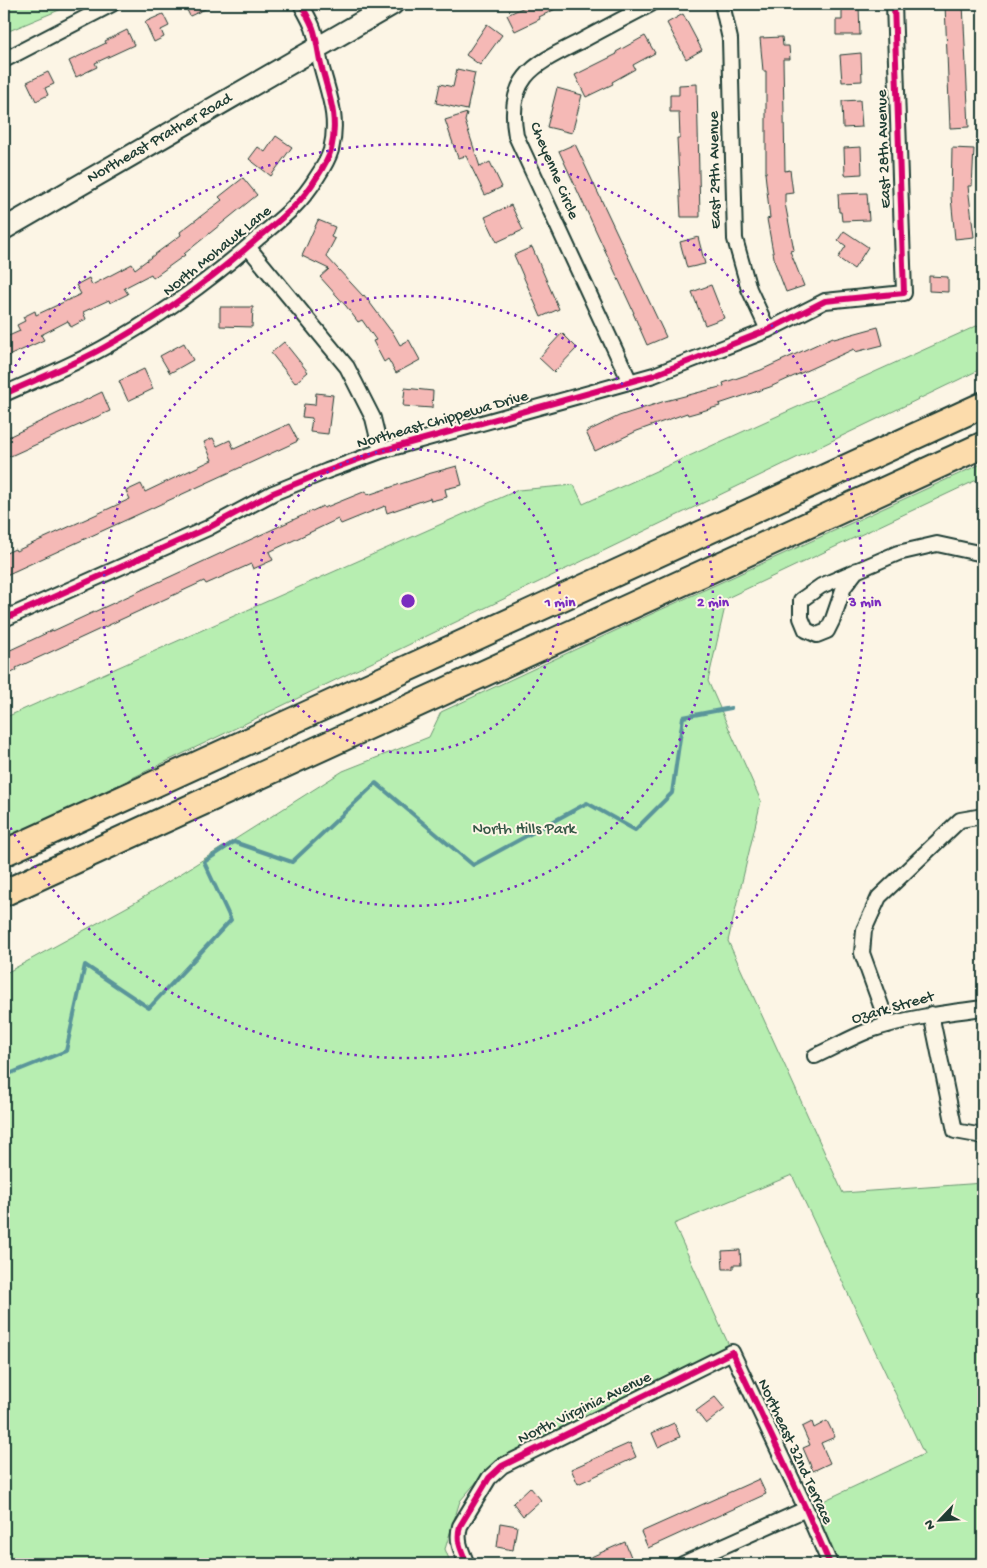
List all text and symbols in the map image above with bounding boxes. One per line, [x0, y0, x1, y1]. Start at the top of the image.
street label: Northeast Prather Road [84, 89, 237, 188]
street label: East 28th Avenue [873, 89, 897, 209]
street label: East 29th Avenue [705, 110, 727, 229]
street label: Cheyenne Circle [524, 119, 582, 223]
street label: North Mohawk Lane [160, 202, 277, 302]
street label: Northeast Chippewa Drive [355, 387, 532, 455]
centre of rings [399, 592, 417, 610]
text: 1 min [544, 594, 576, 612]
text: 2 min [697, 594, 730, 612]
text: 3 min [848, 594, 882, 612]
park label: North Hills Park [472, 821, 577, 840]
street label: Ozark Street [850, 988, 938, 1030]
street label: North Virginia Avenue [515, 1368, 655, 1449]
street label: Northeast 32nd Terrace [752, 1376, 836, 1528]
north arrow [914, 1496, 964, 1546]
text: N [921, 1517, 940, 1532]

